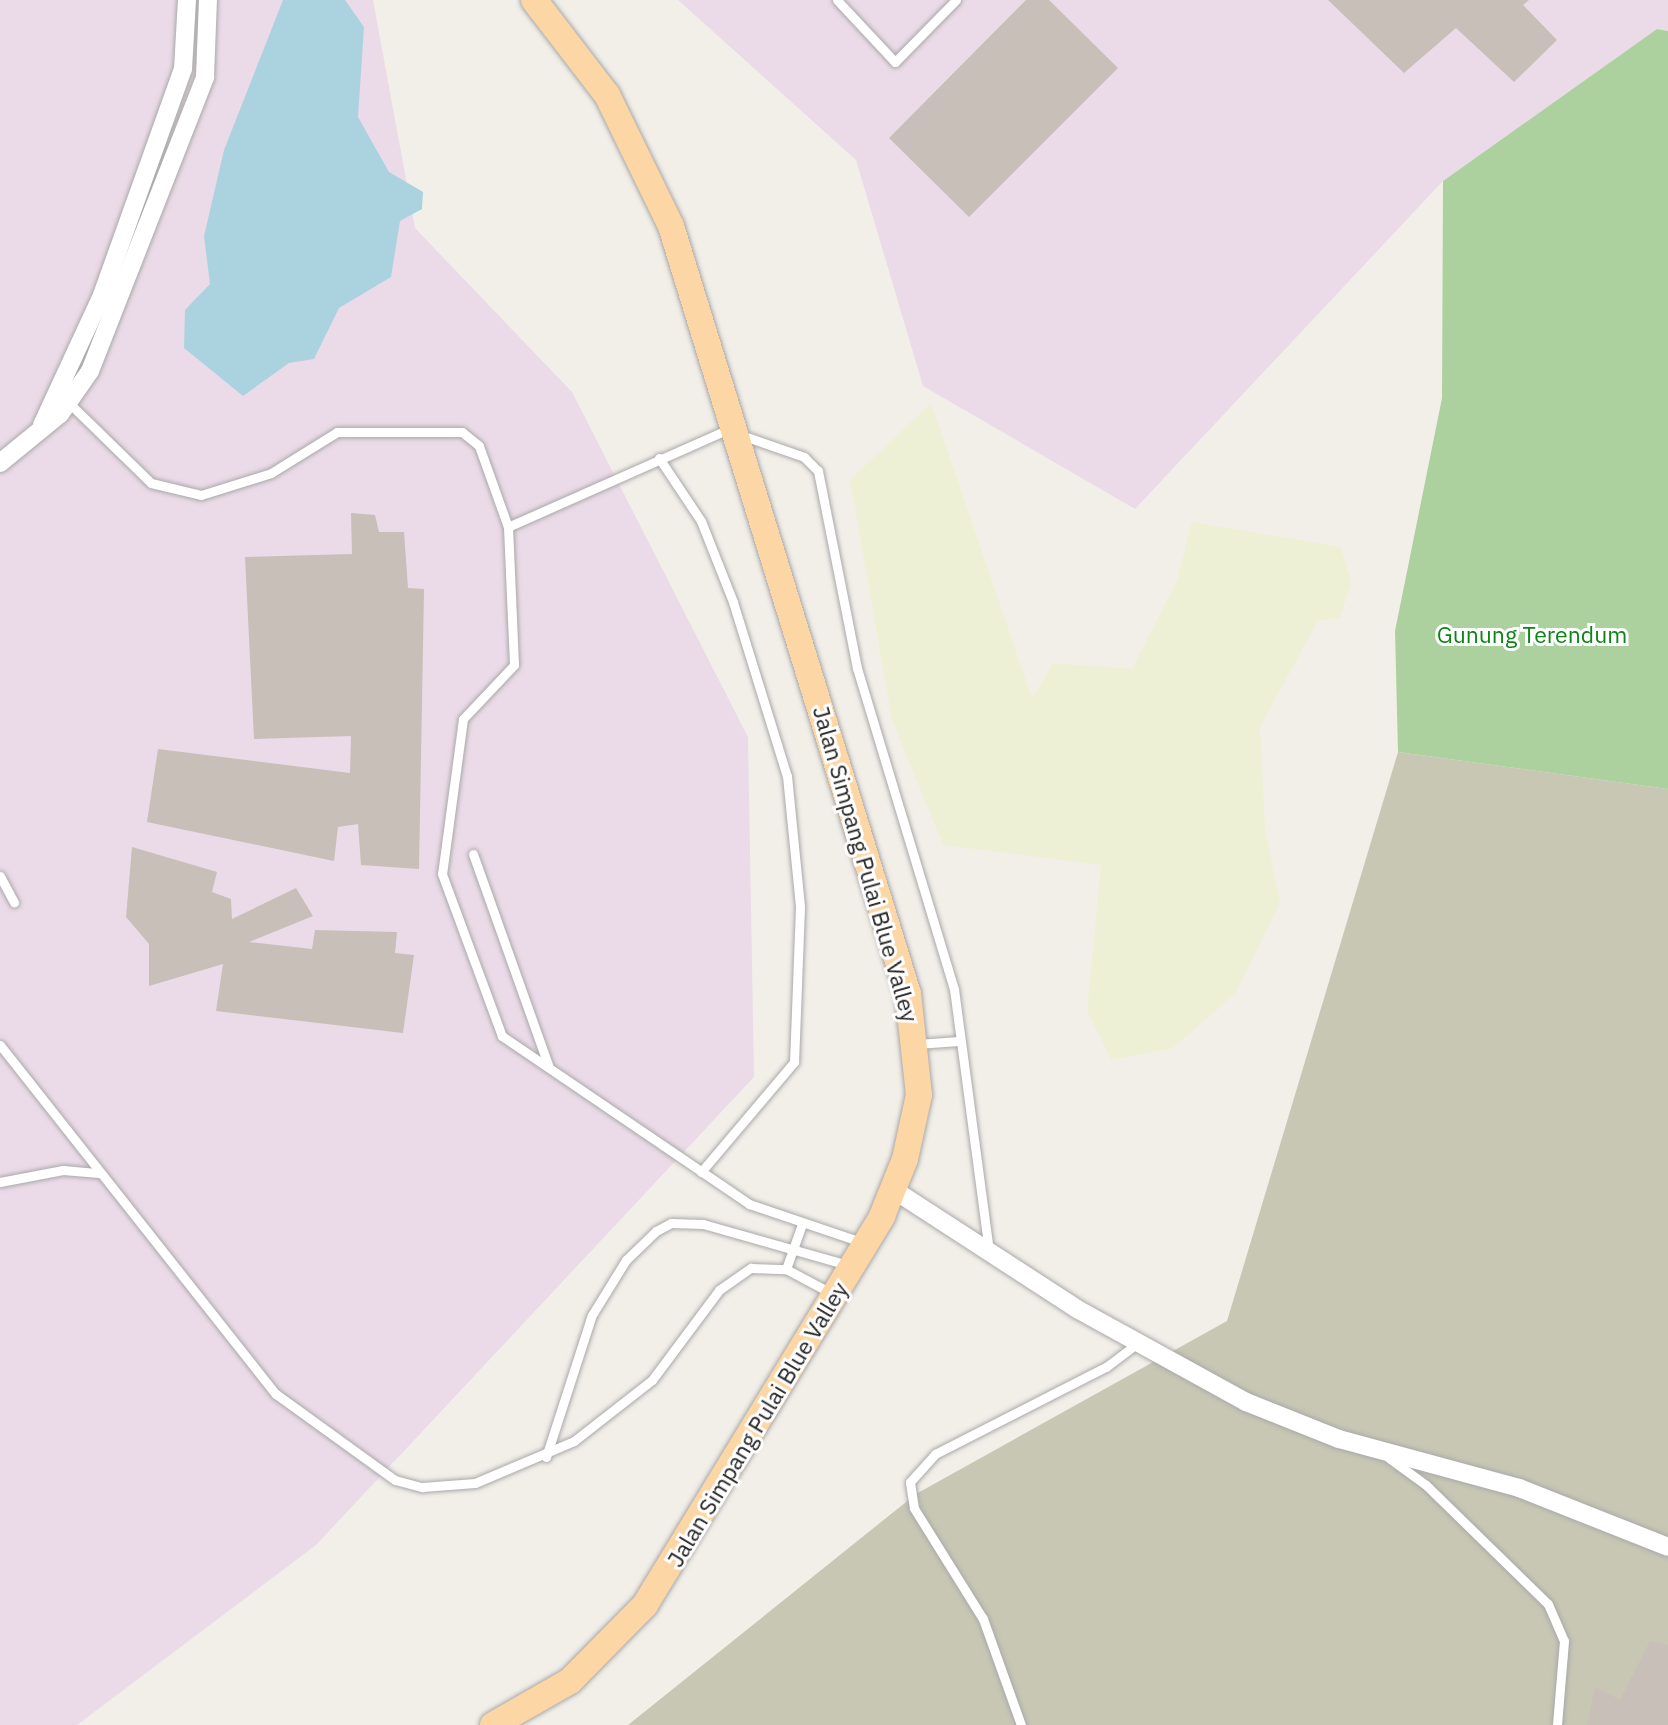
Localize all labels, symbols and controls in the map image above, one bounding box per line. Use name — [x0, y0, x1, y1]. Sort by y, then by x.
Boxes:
park label: Gunung Terendum — [1437, 620, 1627, 648]
street label: Jalan Simpang Pulai Blue Valley — [808, 703, 924, 1025]
street label: Jalan Simpang Pulai Blue Valley — [661, 1276, 853, 1572]

